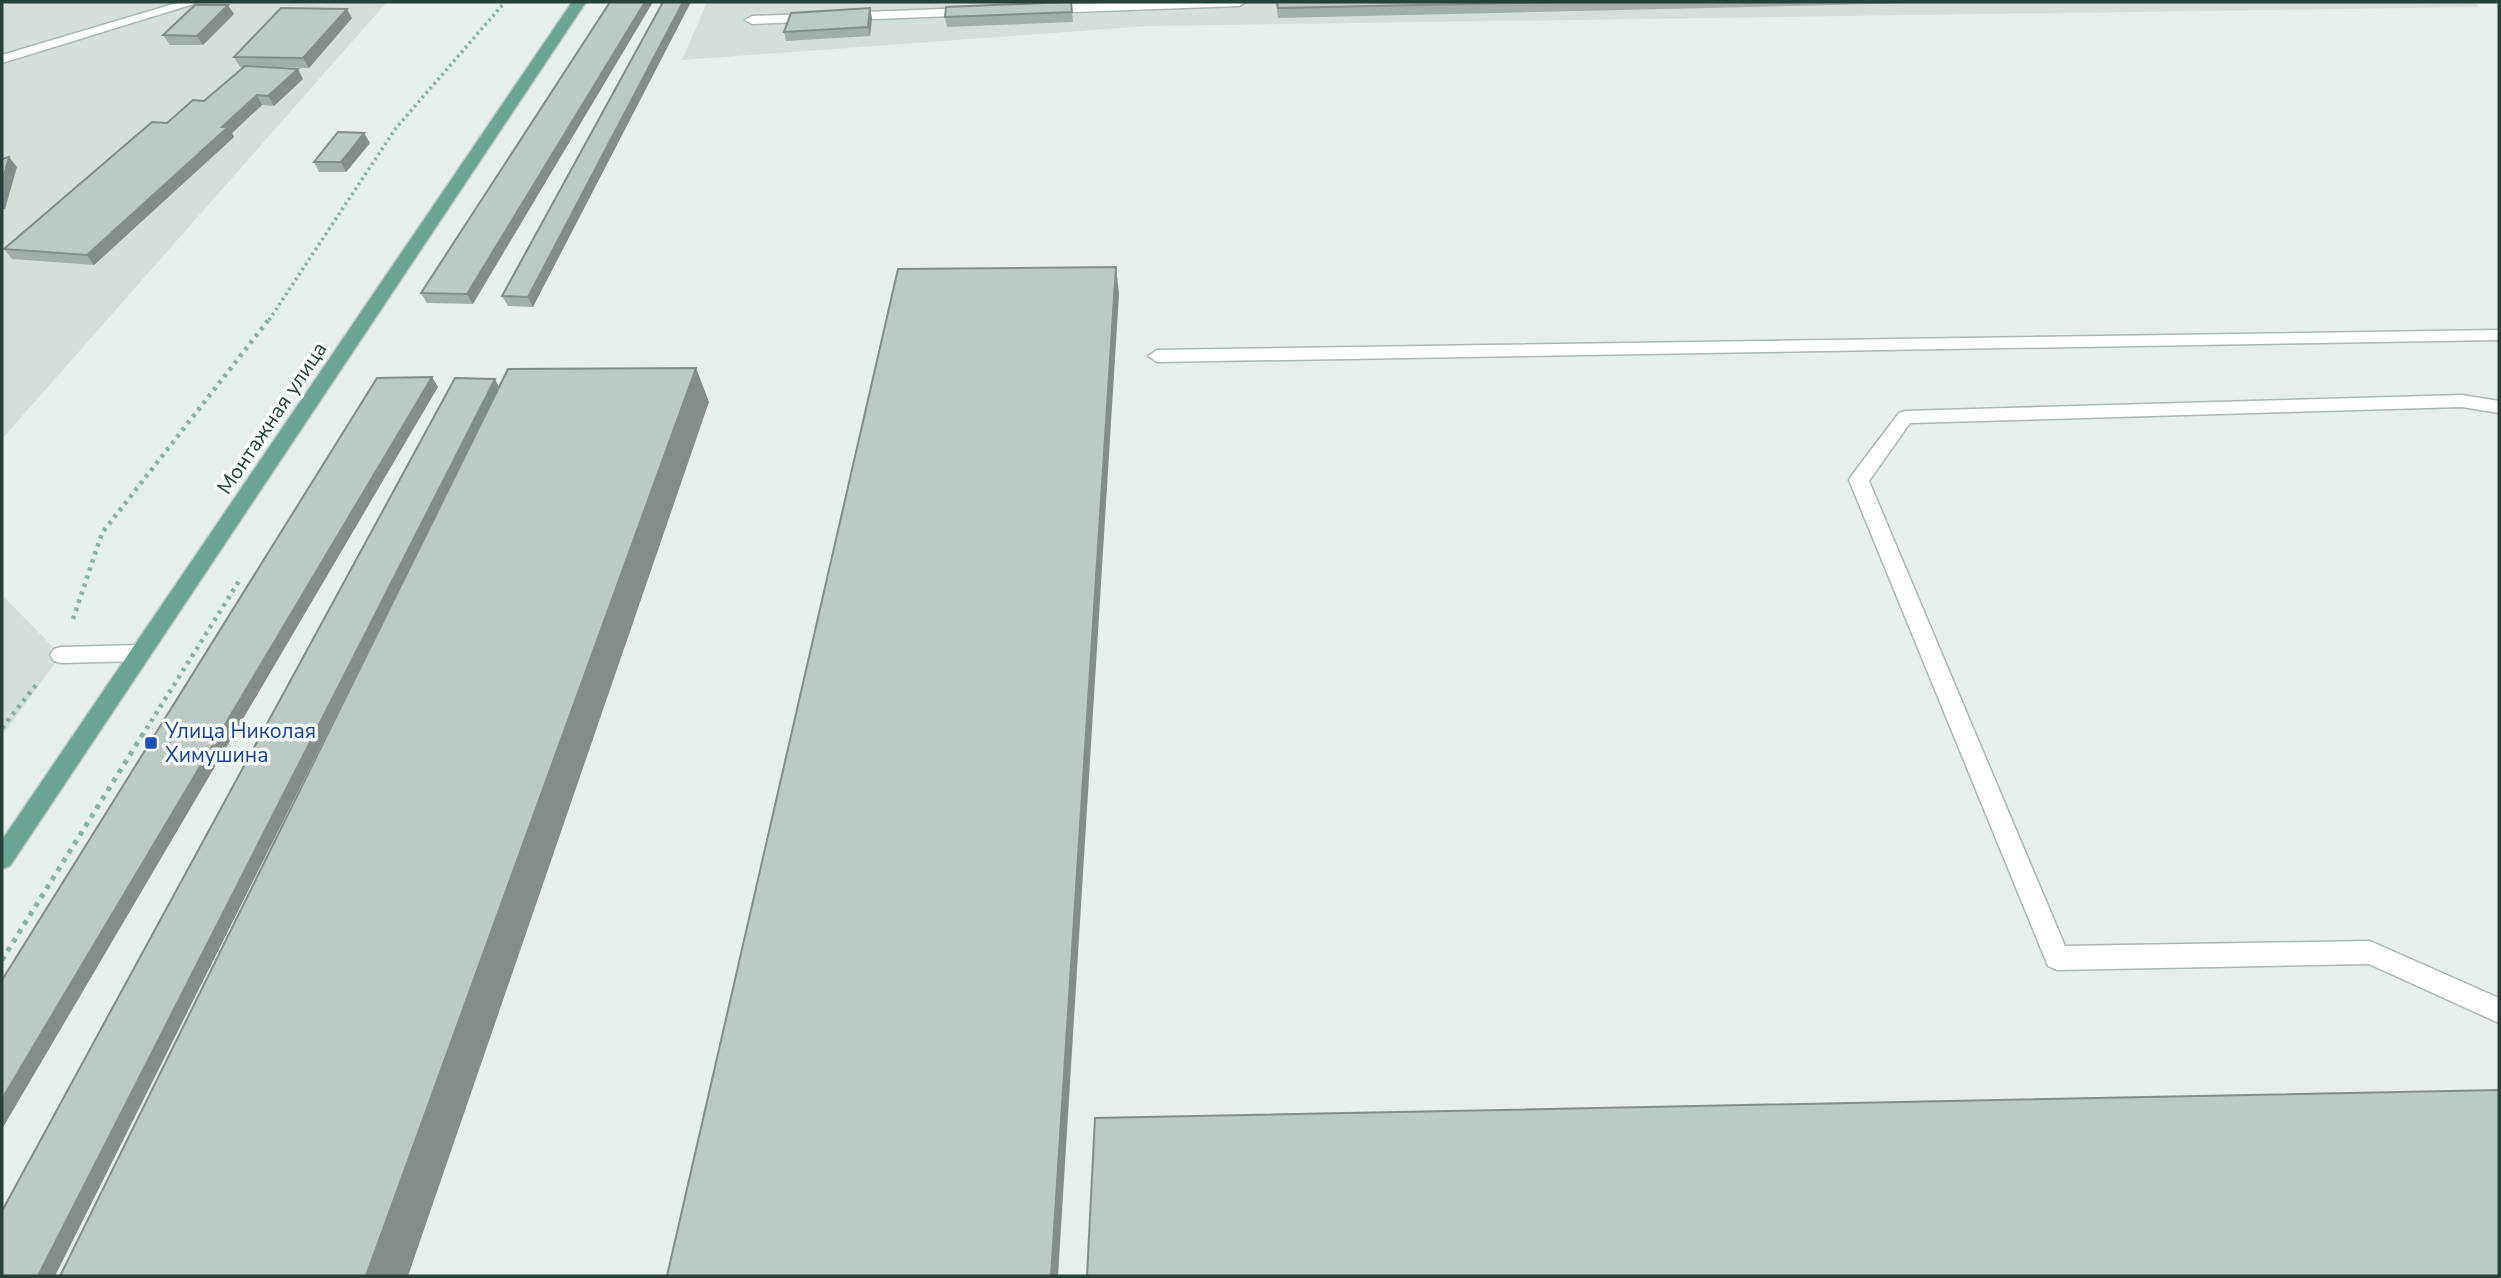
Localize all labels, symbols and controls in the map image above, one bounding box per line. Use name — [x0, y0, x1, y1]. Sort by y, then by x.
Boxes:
street label: Монтажная улица — [211, 336, 333, 500]
place label: Улица Николая Химушина — [164, 717, 316, 769]
marker: Улица Николая Химушина — [143, 735, 159, 751]

